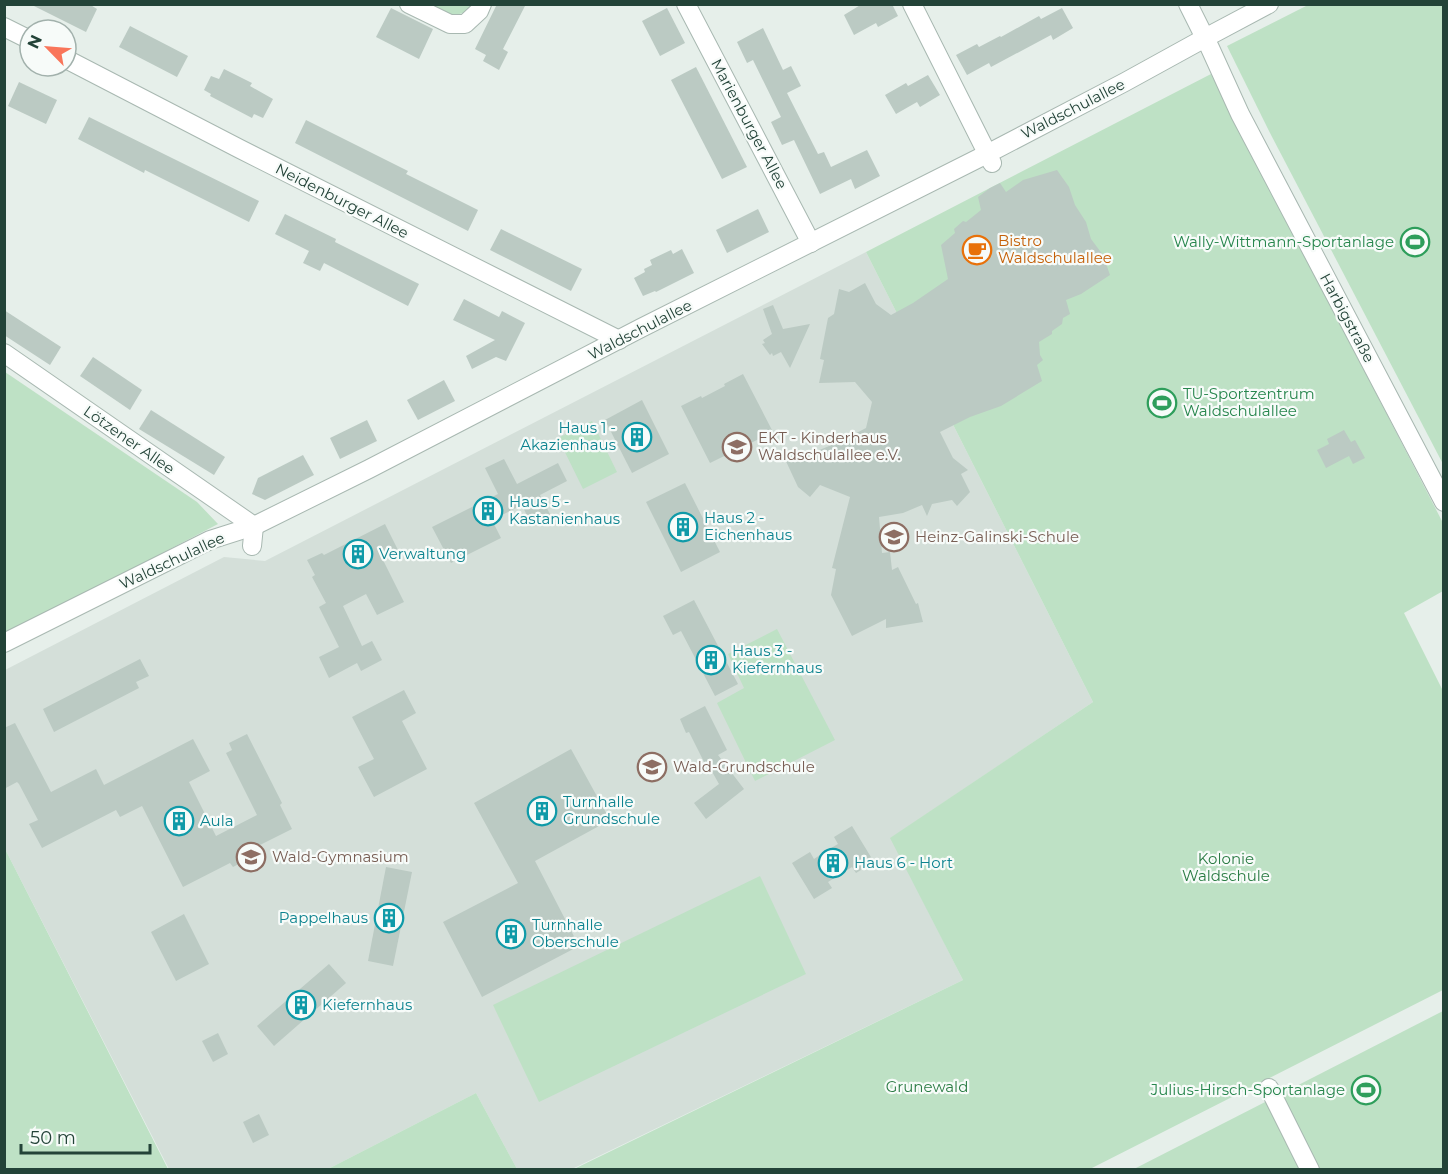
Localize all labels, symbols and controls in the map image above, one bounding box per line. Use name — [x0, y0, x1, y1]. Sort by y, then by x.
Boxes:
north arrow — [18, 18, 78, 78]
text: N — [24, 32, 46, 52]
street label: Marienburger Allee — [707, 55, 792, 192]
street label: Waldschulallee — [1018, 74, 1128, 143]
street label: Neidenburger Allee — [272, 159, 412, 242]
sports icon: Wally-Wittmann-Sportanlage — [1399, 226, 1431, 258]
place label: Bistro Waldschulallee — [998, 231, 1112, 267]
place label: Wally-Wittmann-Sportanlage — [1173, 232, 1394, 251]
cafe icon: Bistro Waldschulallee — [961, 234, 993, 266]
street label: Harbigstraße — [1316, 270, 1379, 366]
street label: Waldschulallee — [585, 295, 695, 364]
place label: TU-Sportzentrum Waldschulallee — [1183, 384, 1315, 420]
sports icon: TU-Sportzentrum Waldschulallee — [1146, 387, 1178, 419]
street label: Lötzener Allee — [80, 401, 179, 478]
place label: Haus 1 - Akazienhaus — [520, 418, 616, 454]
building icon: Haus 1 - Akazienhaus — [621, 421, 653, 453]
place label: EKT - Kinderhaus Waldschulallee e.V. — [758, 428, 901, 464]
school or university icon: EKT - Kinderhaus Waldschulallee e.V. — [721, 431, 753, 463]
place label: Haus 5 - Kastanienhaus — [509, 492, 620, 528]
building icon: Haus 5 - Kastanienhaus — [472, 495, 504, 527]
place label: Haus 2 - Eichenhaus — [704, 508, 792, 544]
building icon: Haus 2 - Eichenhaus — [667, 511, 699, 543]
school or university icon: Heinz-Galinski-Schule — [878, 521, 910, 553]
place label: Heinz-Galinski-Schule — [915, 527, 1079, 546]
street label: Waldschulallee — [116, 528, 227, 593]
building icon: Verwaltung — [342, 538, 374, 570]
place label: Verwaltung — [379, 544, 466, 563]
place label: Haus 3 - Kiefernhaus — [732, 641, 822, 677]
building icon: Haus 3 - Kiefernhaus — [695, 644, 727, 676]
school or university icon: Wald-Grundschule — [636, 751, 668, 783]
place label: Wald-Grundschule — [673, 757, 815, 776]
place label: Turnhalle Grundschule — [563, 792, 660, 828]
building icon: Turnhalle Grundschule — [526, 795, 558, 827]
building icon: Aula — [163, 805, 195, 837]
place label: Aula — [200, 811, 234, 830]
school or university icon: Wald-Gymnasium — [235, 841, 267, 873]
place label: Wald-Gymnasium — [272, 847, 409, 866]
building icon: Haus 6 - Hort — [817, 847, 849, 879]
park label: Kolonie Waldschule — [1182, 849, 1270, 885]
place label: Haus 6 - Hort — [854, 853, 953, 872]
building icon: Pappelhaus — [373, 902, 405, 934]
place label: Pappelhaus — [279, 908, 368, 927]
place label: Turnhalle Oberschule — [532, 915, 619, 951]
building icon: Turnhalle Oberschule — [495, 918, 527, 950]
building icon: Kiefernhaus — [285, 989, 317, 1021]
place label: Kiefernhaus — [322, 995, 412, 1014]
sports icon: Julius-Hirsch-Sportanlage — [1350, 1074, 1382, 1106]
park label: Grunewald — [886, 1077, 968, 1096]
place label: Julius-Hirsch-Sportanlage — [1150, 1080, 1345, 1099]
scale bar — [21, 1117, 150, 1155]
text: 50 m — [30, 1127, 76, 1149]

